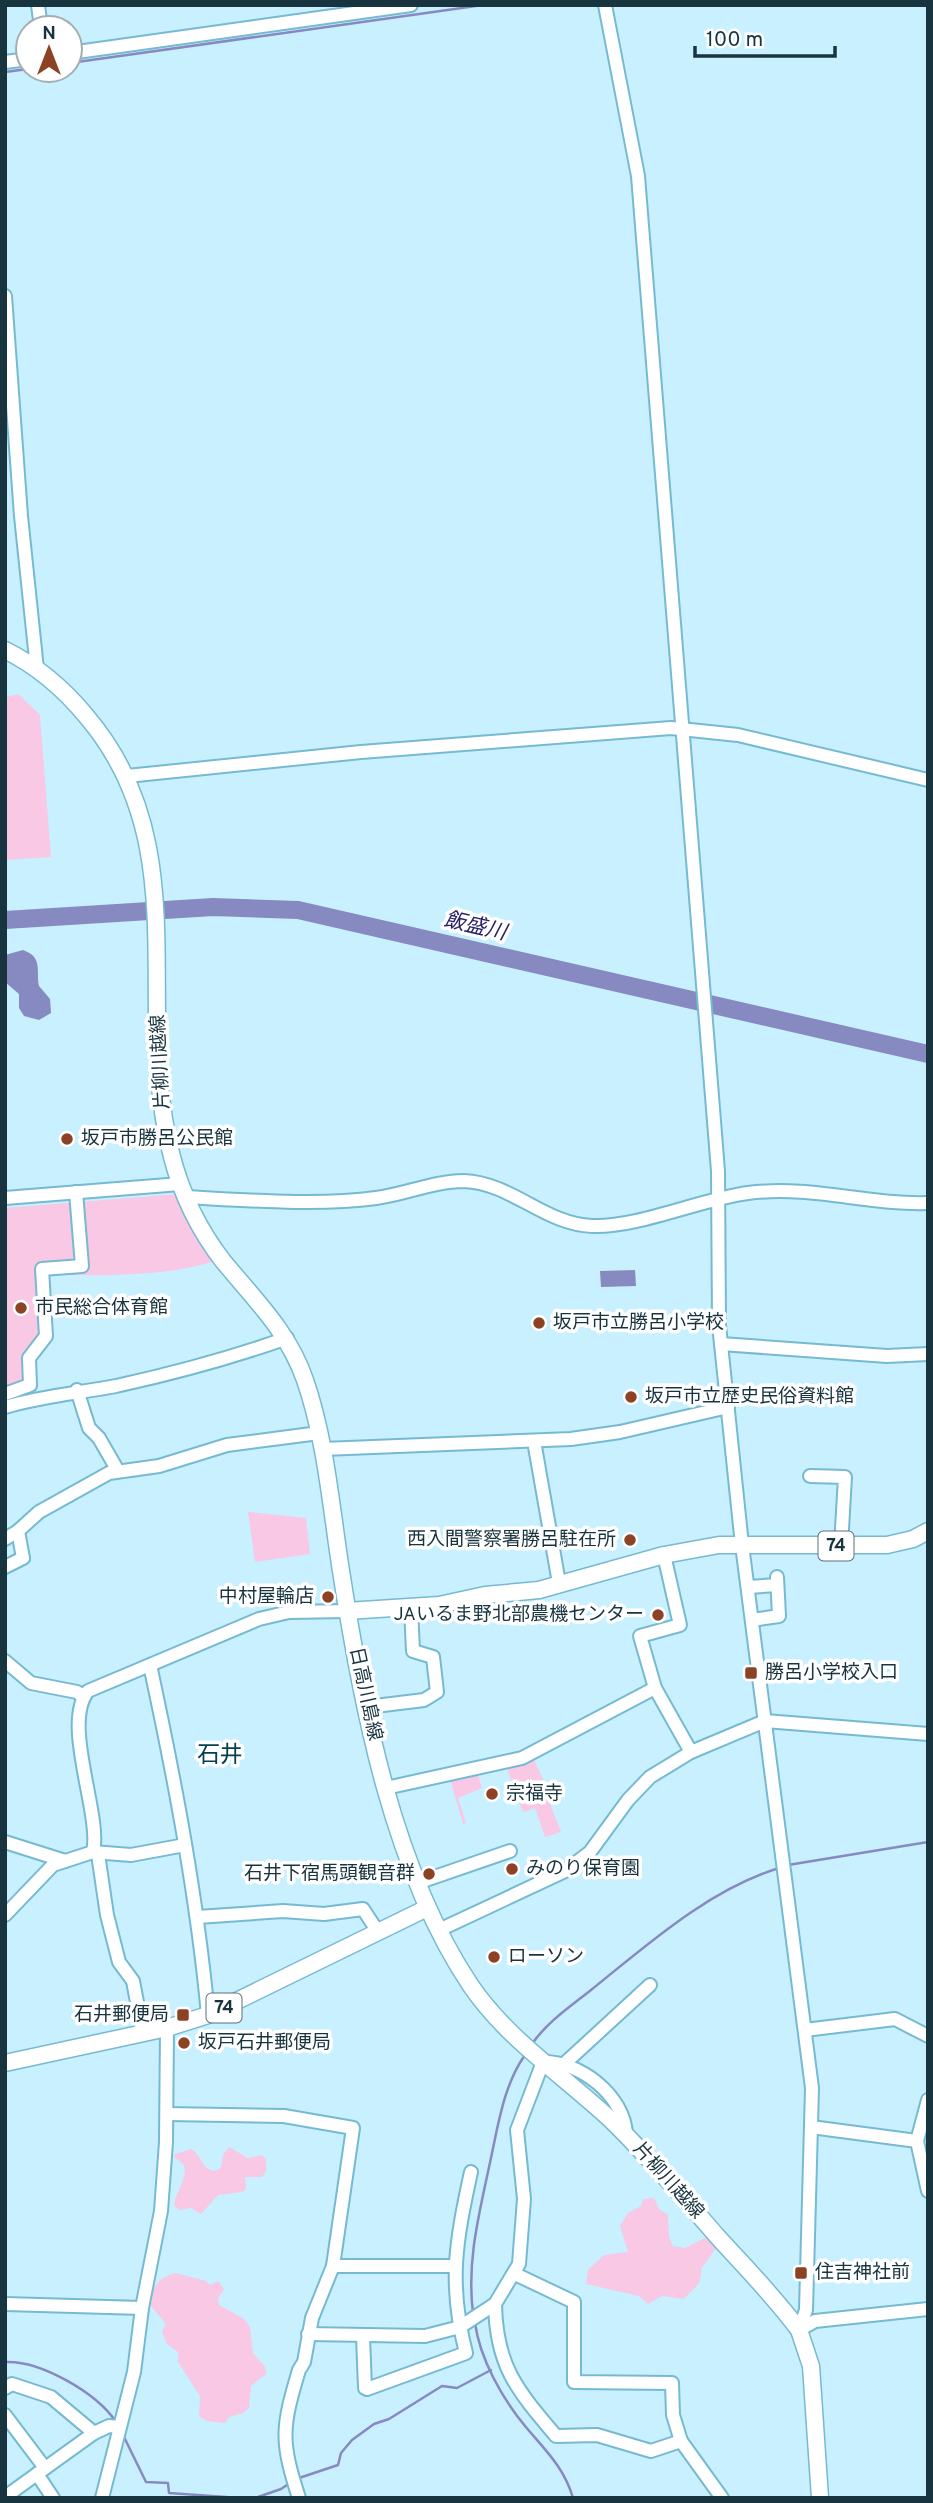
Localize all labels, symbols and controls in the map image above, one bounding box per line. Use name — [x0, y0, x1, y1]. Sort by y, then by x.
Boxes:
north arrow — [14, 14, 84, 84]
scale bar — [695, 14, 835, 58]
text: N — [42, 22, 56, 46]
text: 100 m — [706, 27, 763, 54]
water label: 飯盛川 — [441, 907, 511, 948]
street label: 片柳川越線 — [147, 1014, 175, 1110]
place label: 坂戸市勝呂公民館 — [81, 1127, 233, 1151]
marker: 坂戸市勝呂公民館 — [59, 1131, 75, 1147]
place label: 市民総合体育館 — [35, 1296, 168, 1320]
marker: 市民総合体育館 — [13, 1300, 29, 1316]
place label: 坂戸市立勝呂小学校 — [553, 1311, 724, 1335]
marker: 坂戸市立勝呂小学校 — [531, 1315, 547, 1331]
place label: 坂戸市立歴史民俗資料館 — [645, 1385, 854, 1409]
marker: 坂戸市立歴史民俗資料館 — [623, 1389, 639, 1405]
place label: 西入間警察署勝呂駐在所 — [407, 1528, 616, 1552]
marker: 西入間警察署勝呂駐在所 — [622, 1532, 638, 1548]
road number: 74 — [818, 1532, 854, 1560]
place label: 中村屋輪店 — [219, 1585, 314, 1609]
marker: 中村屋輪店 — [320, 1589, 336, 1605]
place label: JAいるま野北部農機センター — [393, 1603, 644, 1627]
marker: JAいるま野北部農機センター — [650, 1607, 666, 1623]
street label: 日高川島線 — [343, 1645, 387, 1743]
place label: 勝呂小学校入口 — [765, 1661, 898, 1685]
marker: 勝呂小学校入口 — [743, 1665, 759, 1681]
district label: 石井 — [197, 1742, 243, 1771]
place label: 宗福寺 — [506, 1782, 563, 1806]
marker: 宗福寺 — [484, 1786, 500, 1802]
place label: みのり保育園 — [526, 1857, 640, 1881]
marker: みのり保育園 — [504, 1861, 520, 1877]
place label: 石井下宿馬頭観音群 — [244, 1862, 415, 1886]
marker: 石井下宿馬頭観音群 — [421, 1866, 437, 1882]
place label: ローソン — [508, 1945, 584, 1969]
marker: ローソン — [486, 1949, 502, 1965]
road number: 74 — [206, 1994, 242, 2022]
place label: 石井郵便局 — [74, 2003, 169, 2027]
marker: 石井郵便局 — [175, 2007, 191, 2023]
place label: 坂戸石井郵便局 — [198, 2031, 331, 2055]
marker: 坂戸石井郵便局 — [176, 2035, 192, 2051]
street label: 片柳川越線 — [627, 2138, 709, 2224]
place label: 住吉神社前 — [815, 2261, 910, 2285]
marker: 住吉神社前 — [793, 2265, 809, 2281]

